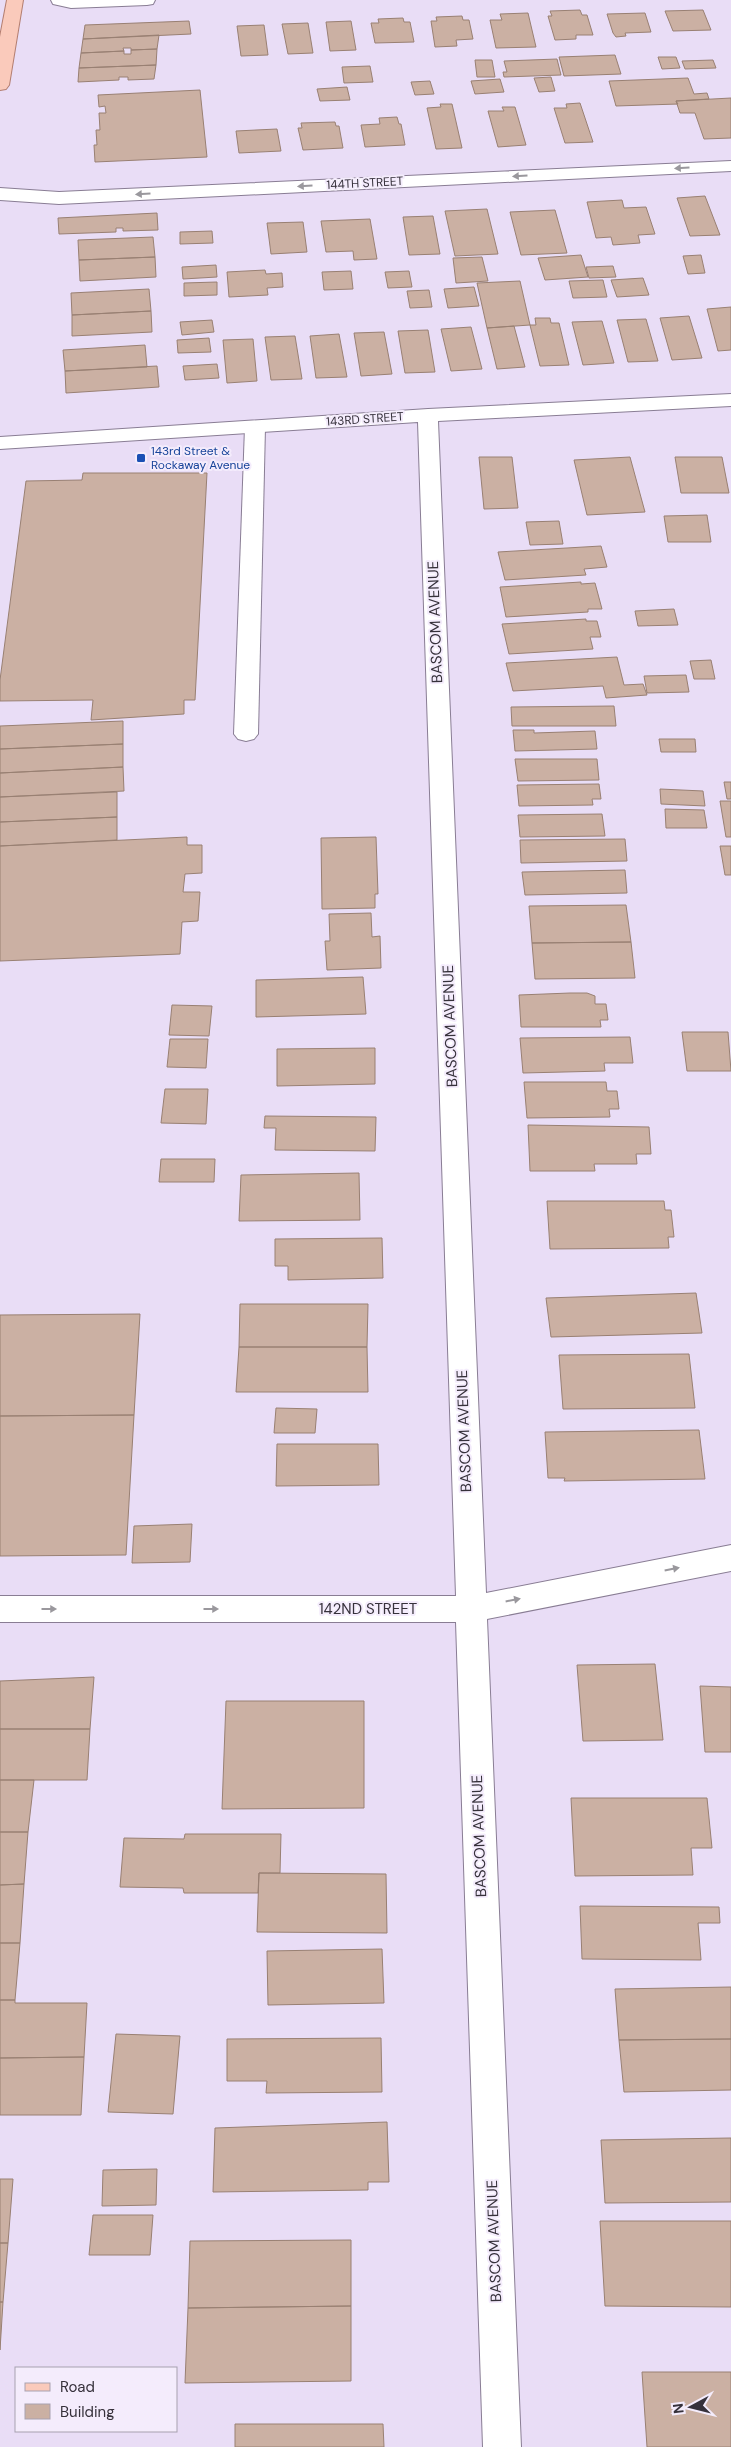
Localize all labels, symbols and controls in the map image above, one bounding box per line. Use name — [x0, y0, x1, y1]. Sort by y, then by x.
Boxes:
one-way arrow — [674, 164, 690, 172]
one-way arrow — [512, 172, 528, 180]
street label: 144TH STREET — [326, 173, 404, 193]
one-way arrow — [297, 182, 313, 190]
one-way arrow — [135, 190, 151, 198]
street label: 143RD STREET — [326, 408, 405, 430]
place label: 143rd Street & Rockaway Avenue — [151, 443, 250, 473]
marker: 143rd Street & Rockaway Avenue — [135, 452, 147, 464]
street label: BASCOM AVENUE — [423, 561, 447, 683]
street label: BASCOM AVENUE — [438, 965, 462, 1087]
street label: BASCOM AVENUE — [452, 1370, 476, 1492]
one-way arrow — [665, 1565, 680, 1573]
one-way arrow — [505, 1596, 520, 1604]
street label: 142ND STREET — [319, 1599, 417, 1619]
one-way arrow — [41, 1605, 57, 1613]
one-way arrow — [203, 1605, 219, 1613]
street label: BASCOM AVENUE — [467, 1775, 491, 1897]
street label: BASCOM AVENUE — [482, 2180, 506, 2302]
legend — [15, 2367, 178, 2432]
text: Road — [60, 2377, 95, 2397]
north arrow — [666, 2382, 716, 2432]
text: Building — [60, 2402, 115, 2422]
text: N — [669, 2402, 688, 2415]

